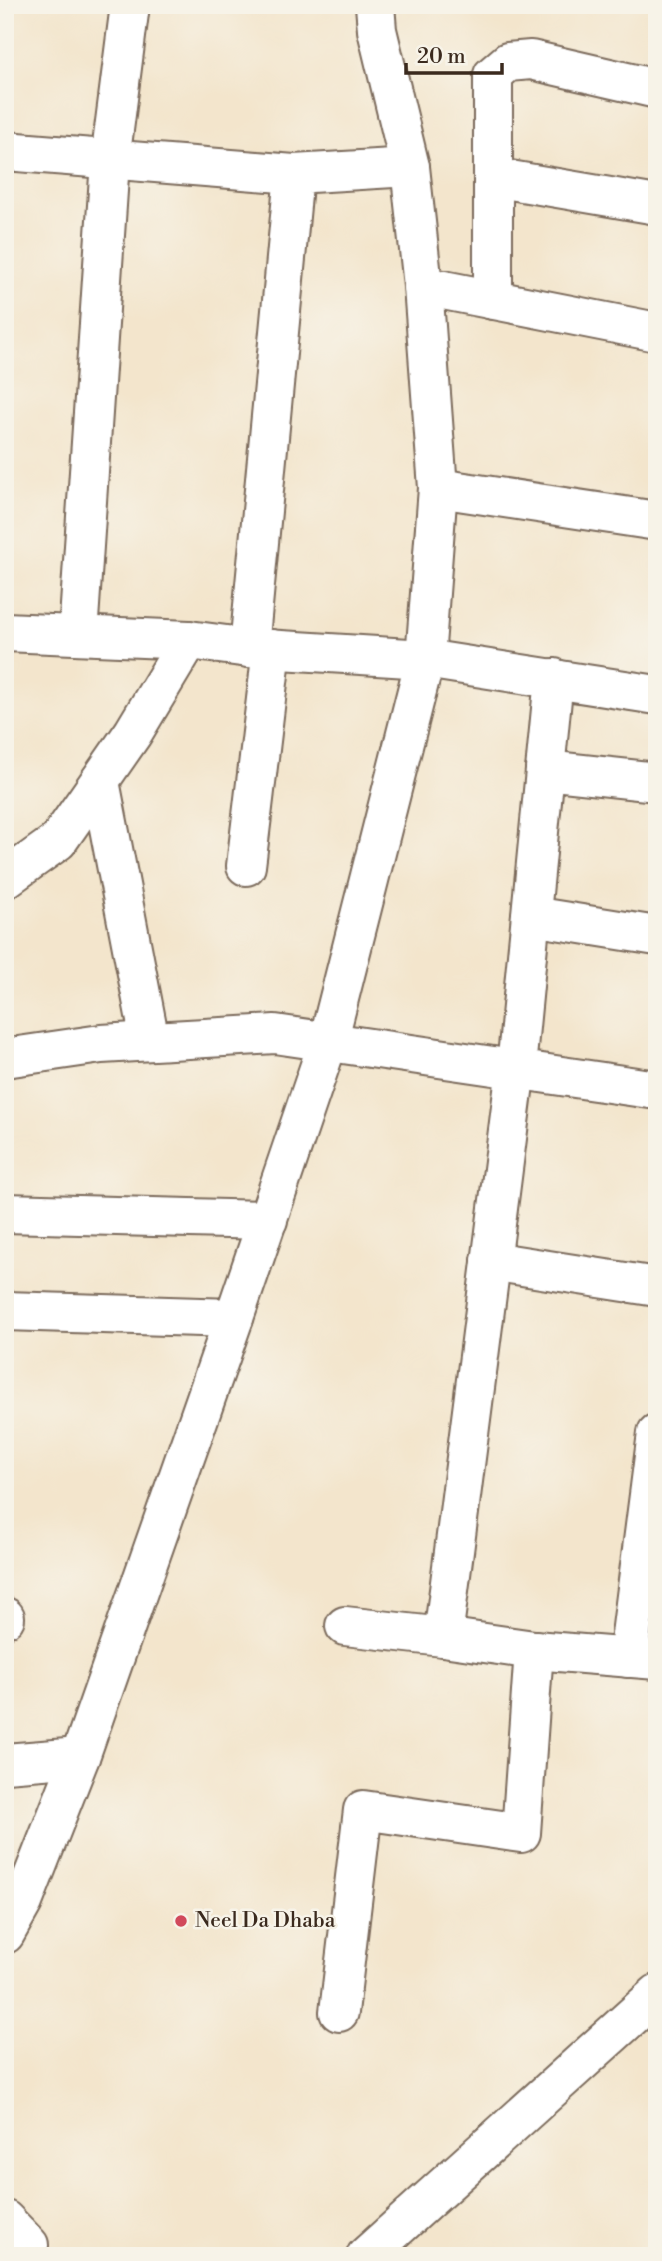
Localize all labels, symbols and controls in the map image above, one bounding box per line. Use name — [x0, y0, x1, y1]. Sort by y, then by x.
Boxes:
scale bar — [406, 32, 503, 76]
text: 20 m — [417, 44, 466, 70]
place label: Neel Da Dhaba — [195, 1908, 336, 1934]
marker: Neel Da Dhaba — [173, 1913, 189, 1929]

